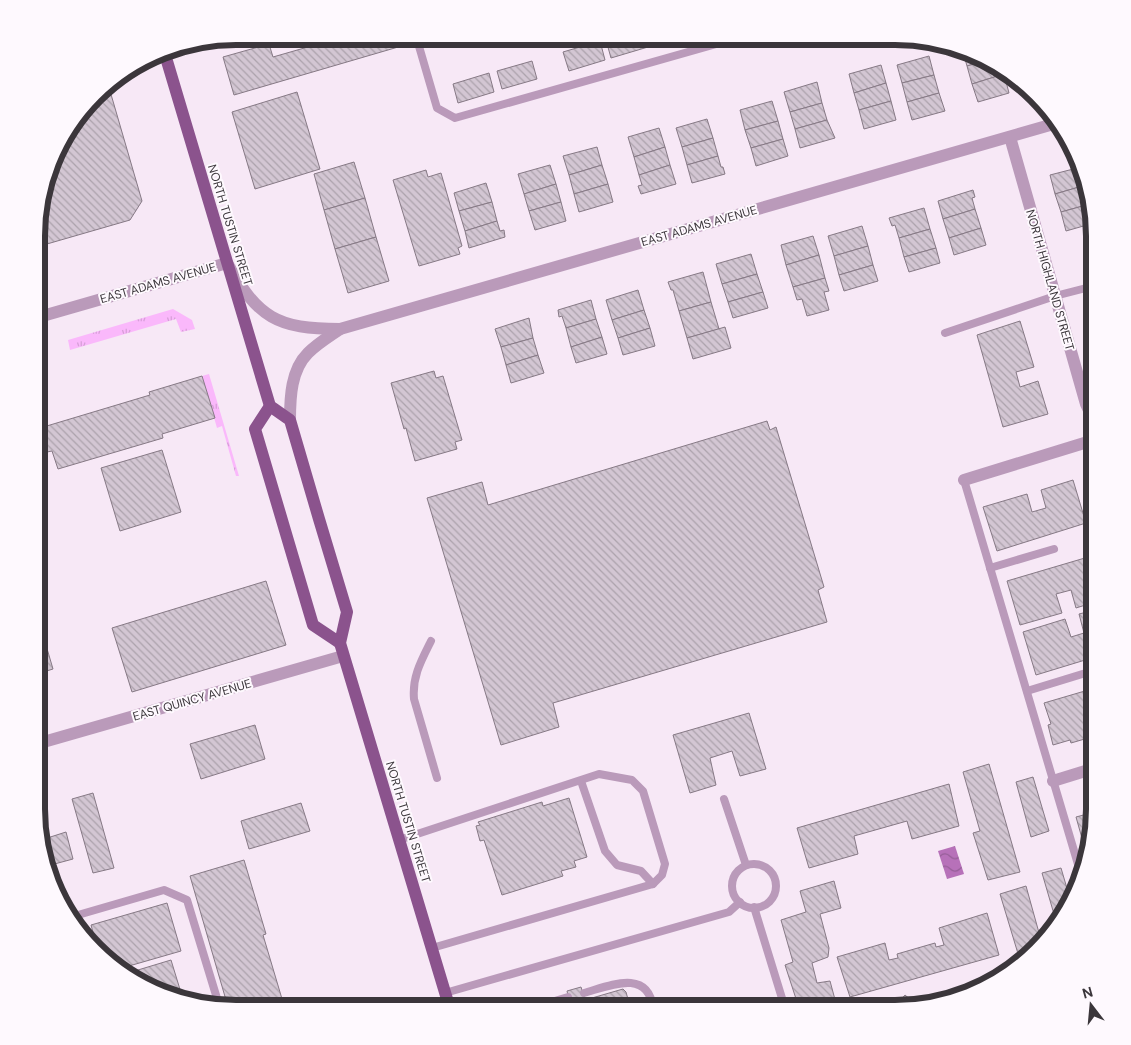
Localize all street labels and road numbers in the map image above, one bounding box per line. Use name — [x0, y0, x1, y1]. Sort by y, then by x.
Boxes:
street label: NORTH TUSTIN STREET — [204, 162, 256, 288]
street label: EAST ADAMS AVENUE — [639, 202, 759, 250]
street label: NORTH HIGHLAND STREET — [1022, 208, 1078, 353]
street label: EAST ADAMS AVENUE — [98, 259, 218, 307]
street label: EAST QUINCY AVENUE — [131, 675, 253, 725]
street label: NORTH TUSTIN STREET — [382, 759, 434, 885]

